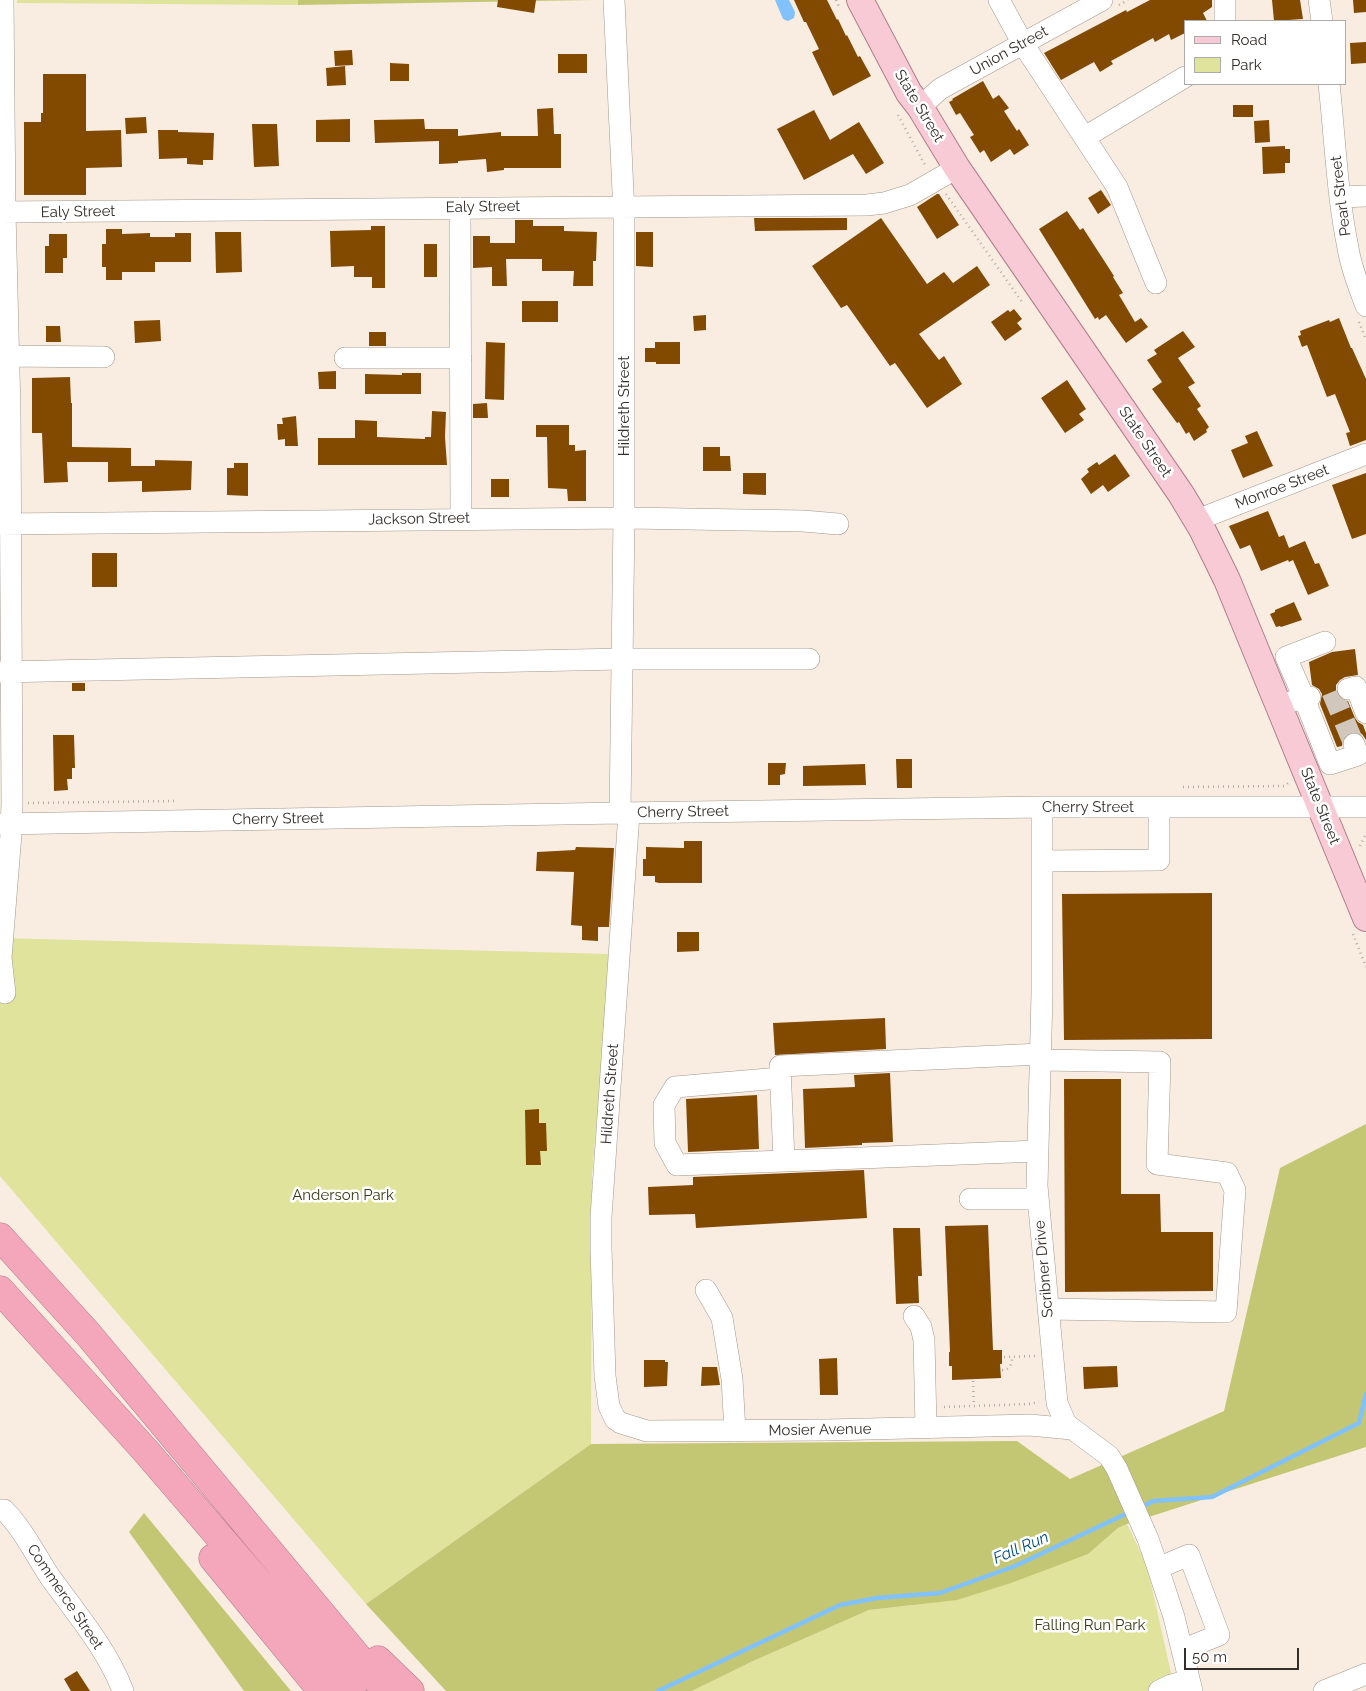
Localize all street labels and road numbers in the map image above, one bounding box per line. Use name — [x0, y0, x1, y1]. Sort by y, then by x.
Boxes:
street label: Union Street — [967, 22, 1051, 80]
street label: State Street — [890, 67, 948, 145]
street label: Pearl Street — [1327, 155, 1355, 237]
street label: Ealy Street — [446, 197, 520, 217]
street label: Ealy Street — [41, 202, 115, 222]
street label: Hildreth Street — [615, 356, 633, 456]
street label: State Street — [1115, 403, 1175, 481]
street label: Monroe Street — [1233, 461, 1331, 513]
street label: Jackson Street — [368, 509, 470, 529]
street label: State Street — [1296, 765, 1344, 847]
street label: Cherry Street — [1042, 798, 1134, 816]
street label: Cherry Street — [637, 802, 729, 822]
street label: Cherry Street — [232, 809, 324, 829]
street label: Hildreth Street — [598, 1043, 622, 1145]
street label: Scribner Drive — [1031, 1220, 1057, 1318]
street label: Mosier Avenue — [768, 1420, 872, 1440]
street label: Commerce Street — [23, 1541, 107, 1653]

